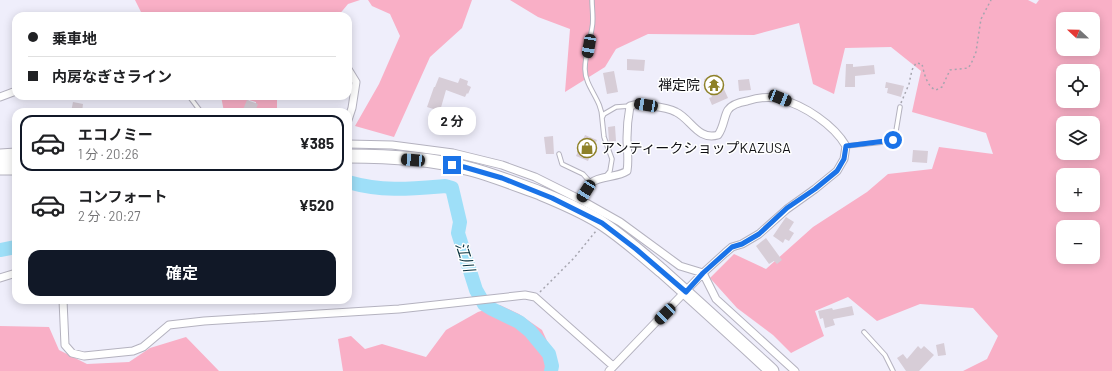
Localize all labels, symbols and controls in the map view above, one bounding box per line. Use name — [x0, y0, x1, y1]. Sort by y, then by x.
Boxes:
north arrow — [1056, 12, 1100, 56]
map controls — [1056, 12, 1100, 264]
text: 乗車地 — [52, 29, 97, 47]
car — [581, 33, 597, 59]
button: locate — [1056, 64, 1100, 108]
text: 内房なぎさライン — [52, 67, 172, 85]
temple icon: 禅定院 — [703, 74, 725, 96]
place label: 禅定院 — [658, 76, 700, 93]
car — [767, 88, 793, 108]
car — [633, 97, 659, 113]
callout: 2 分 — [428, 107, 476, 135]
text: 2 分 — [441, 113, 463, 129]
button: layers — [1056, 116, 1100, 160]
icon: car — [30, 125, 66, 161]
text: エコノミー — [78, 125, 153, 143]
route start — [884, 131, 902, 149]
text: ¥385 — [299, 134, 334, 152]
shop icon: アンティークショップKAZUSA — [576, 137, 598, 159]
place label: アンティークショップKAZUSA — [601, 139, 791, 156]
text: 1 分 · 20:26 — [78, 146, 138, 162]
car — [401, 153, 425, 167]
route end — [443, 156, 461, 174]
button: + — [1056, 168, 1100, 212]
car — [575, 178, 597, 204]
icon: car — [30, 187, 66, 223]
text: コンフォート — [78, 187, 168, 205]
text: ¥520 — [299, 196, 334, 214]
text: 2 分 · 20:27 — [78, 208, 140, 224]
button: − — [1056, 220, 1100, 264]
water label: 江川 — [453, 240, 480, 276]
button: 確定 — [28, 250, 336, 296]
car — [652, 301, 678, 327]

